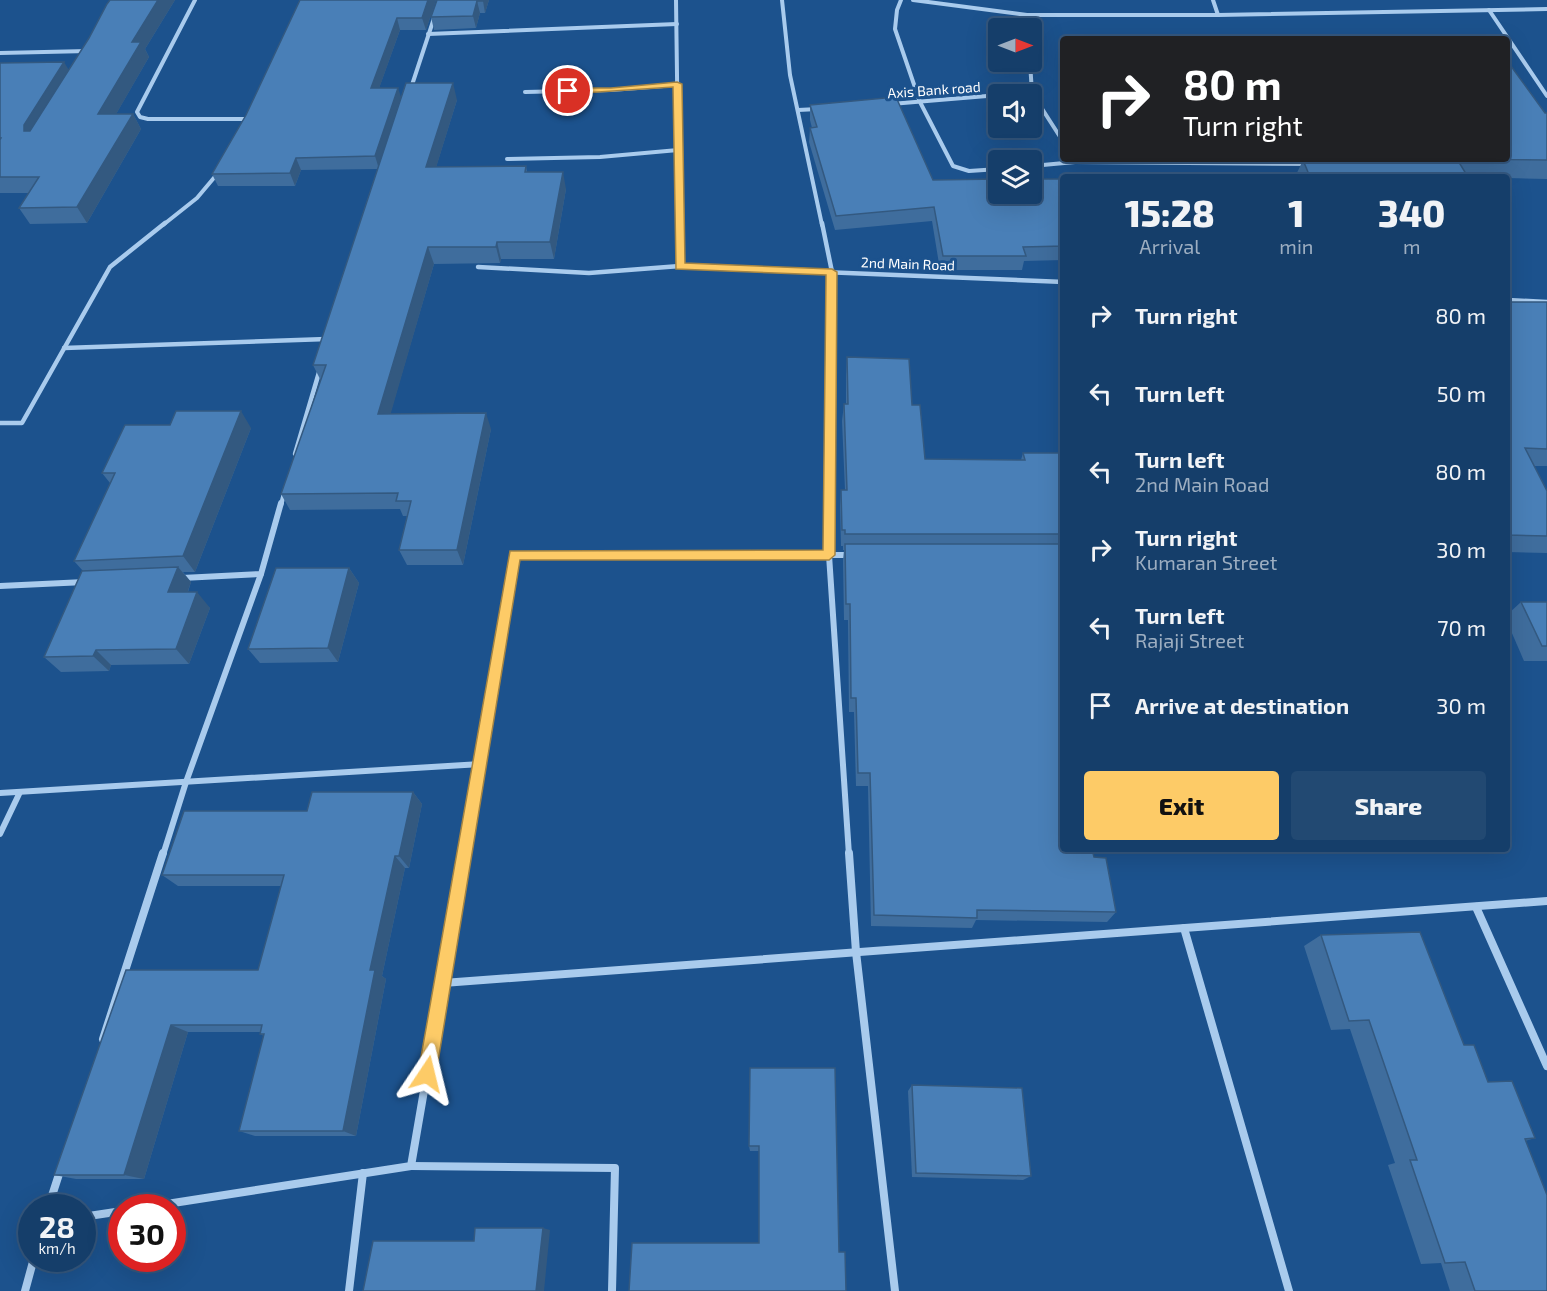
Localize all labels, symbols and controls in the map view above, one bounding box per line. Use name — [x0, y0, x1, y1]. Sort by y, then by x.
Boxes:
north arrow — [988, 18, 1042, 72]
map controls — [988, 18, 1042, 204]
text: 80 m — [1183, 58, 1282, 108]
icon: right — [1084, 60, 1162, 138]
pin — [542, 65, 593, 116]
icon: arrive — [551, 74, 584, 107]
street label: Axis Bank road — [887, 78, 981, 101]
button: sound — [988, 84, 1042, 138]
text: Turn right — [1183, 109, 1303, 141]
button: layers — [988, 150, 1042, 204]
text: 15:28 — [1125, 191, 1215, 234]
text: 1 — [1288, 191, 1305, 234]
text: 340 — [1378, 191, 1445, 234]
text: Arrival — [1139, 234, 1200, 258]
text: min — [1279, 234, 1313, 258]
text: m — [1403, 234, 1420, 258]
street label: 2nd Main Road — [861, 253, 955, 274]
icon: right — [1084, 299, 1117, 332]
text: Turn right — [1135, 302, 1237, 328]
text: 80 m — [1435, 302, 1486, 328]
icon: left — [1084, 377, 1117, 410]
text: Turn left — [1135, 380, 1224, 406]
text: 50 m — [1437, 380, 1486, 406]
text: Turn left — [1135, 446, 1224, 472]
icon: left — [1084, 455, 1117, 488]
text: 80 m — [1435, 458, 1486, 484]
text: 2nd Main Road — [1135, 472, 1269, 496]
text: Turn right — [1135, 524, 1237, 550]
icon: right — [1084, 533, 1117, 566]
text: 30 m — [1436, 536, 1486, 562]
text: Kumaran Street — [1135, 550, 1277, 574]
text: Turn left — [1135, 602, 1224, 628]
icon: left — [1084, 611, 1117, 644]
text: 70 m — [1437, 614, 1486, 640]
text: Rajaji Street — [1135, 628, 1244, 652]
icon: arrive — [1084, 689, 1117, 722]
text: Arrive at destination — [1135, 692, 1349, 718]
text: 30 m — [1436, 692, 1486, 718]
button: Exit — [1084, 771, 1279, 840]
button: Share — [1291, 771, 1486, 840]
position arrow — [395, 1042, 459, 1106]
speed limit sign: 30 — [108, 1194, 186, 1272]
text: 28 — [39, 1208, 75, 1244]
text: km/h — [38, 1239, 76, 1257]

